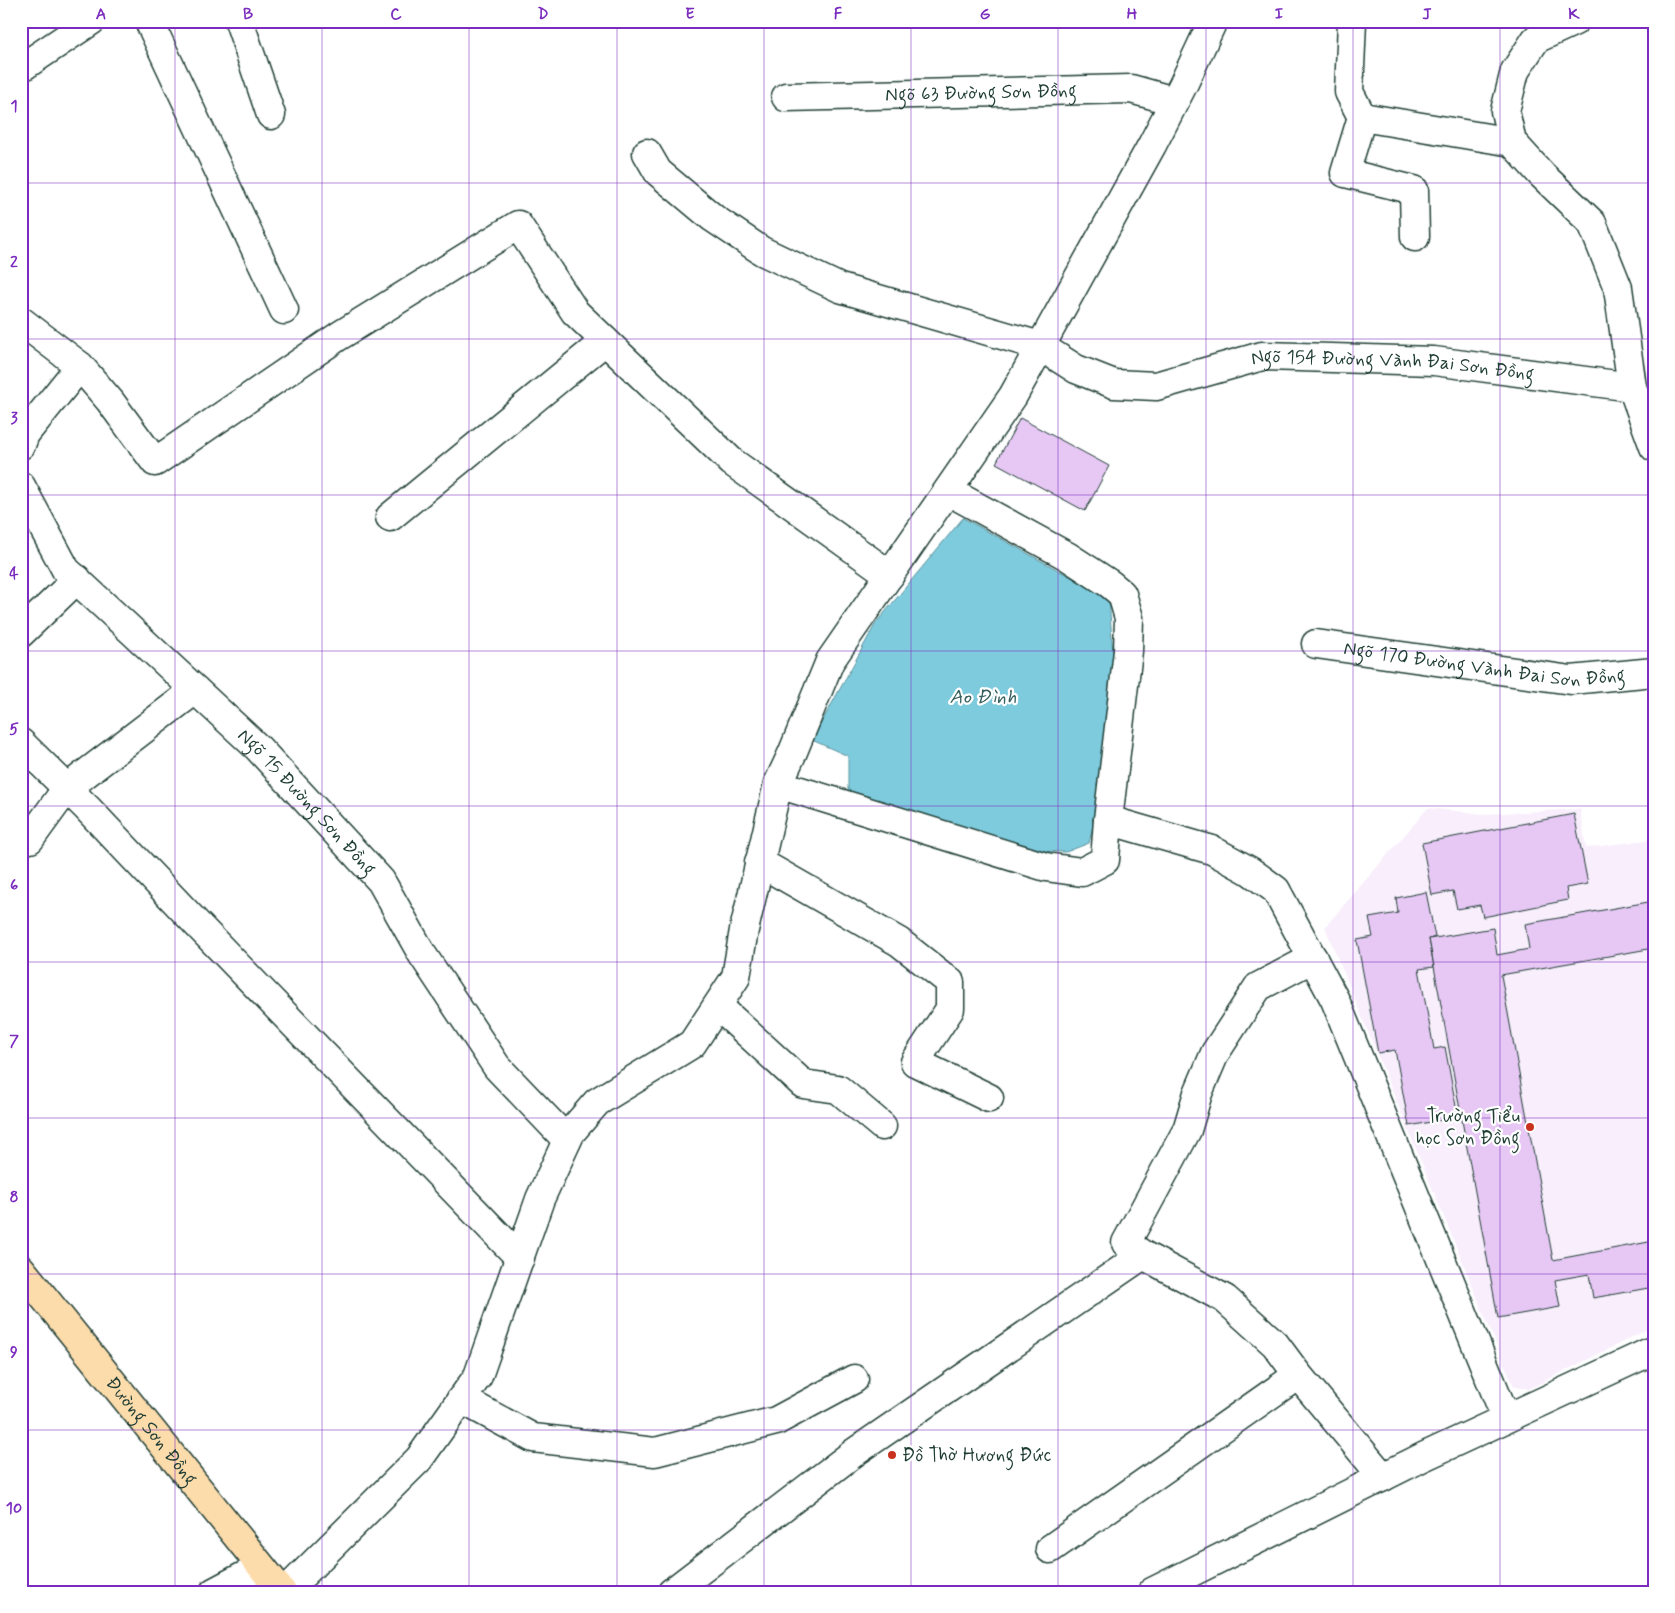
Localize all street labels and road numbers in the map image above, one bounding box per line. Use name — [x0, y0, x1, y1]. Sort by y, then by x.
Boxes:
street label: Ngõ 63 Đường Sơn Đồng — [885, 78, 1077, 110]
street label: Ngõ 154 Đường Vành Đai Sơn Đồng — [1248, 344, 1536, 390]
street label: Ngõ 170 Đường Vành Đai Sơn Đồng — [1342, 636, 1627, 693]
street label: Ngõ 15 Đường Sơn Đồng — [232, 723, 382, 883]
street label: Đường Sơn Đồng — [100, 1371, 203, 1492]

